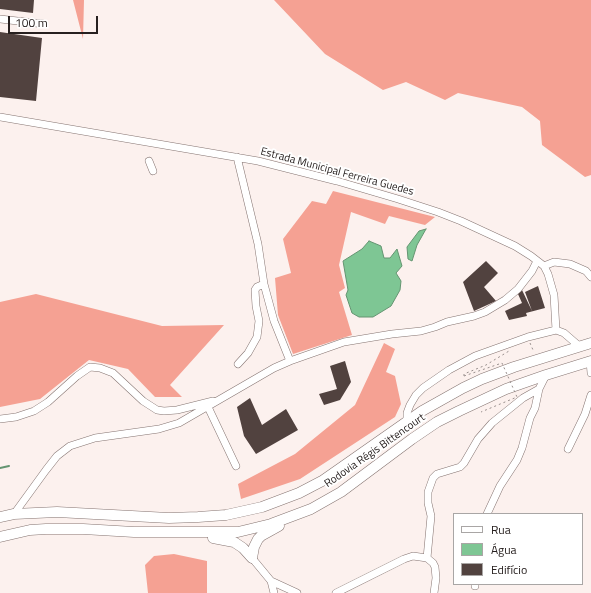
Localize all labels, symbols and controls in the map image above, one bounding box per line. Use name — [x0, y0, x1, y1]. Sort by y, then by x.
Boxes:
scale bar — [10, 8, 100, 34]
text: 100 m — [15, 13, 48, 32]
street label: Estrada Municipal Ferreira Guedes — [259, 145, 415, 199]
street label: Rodovia Régis Bittencourt — [322, 411, 428, 491]
legend — [453, 513, 583, 585]
text: Rua — [491, 520, 511, 539]
text: Água — [491, 540, 517, 559]
text: Edifício — [491, 560, 527, 579]

